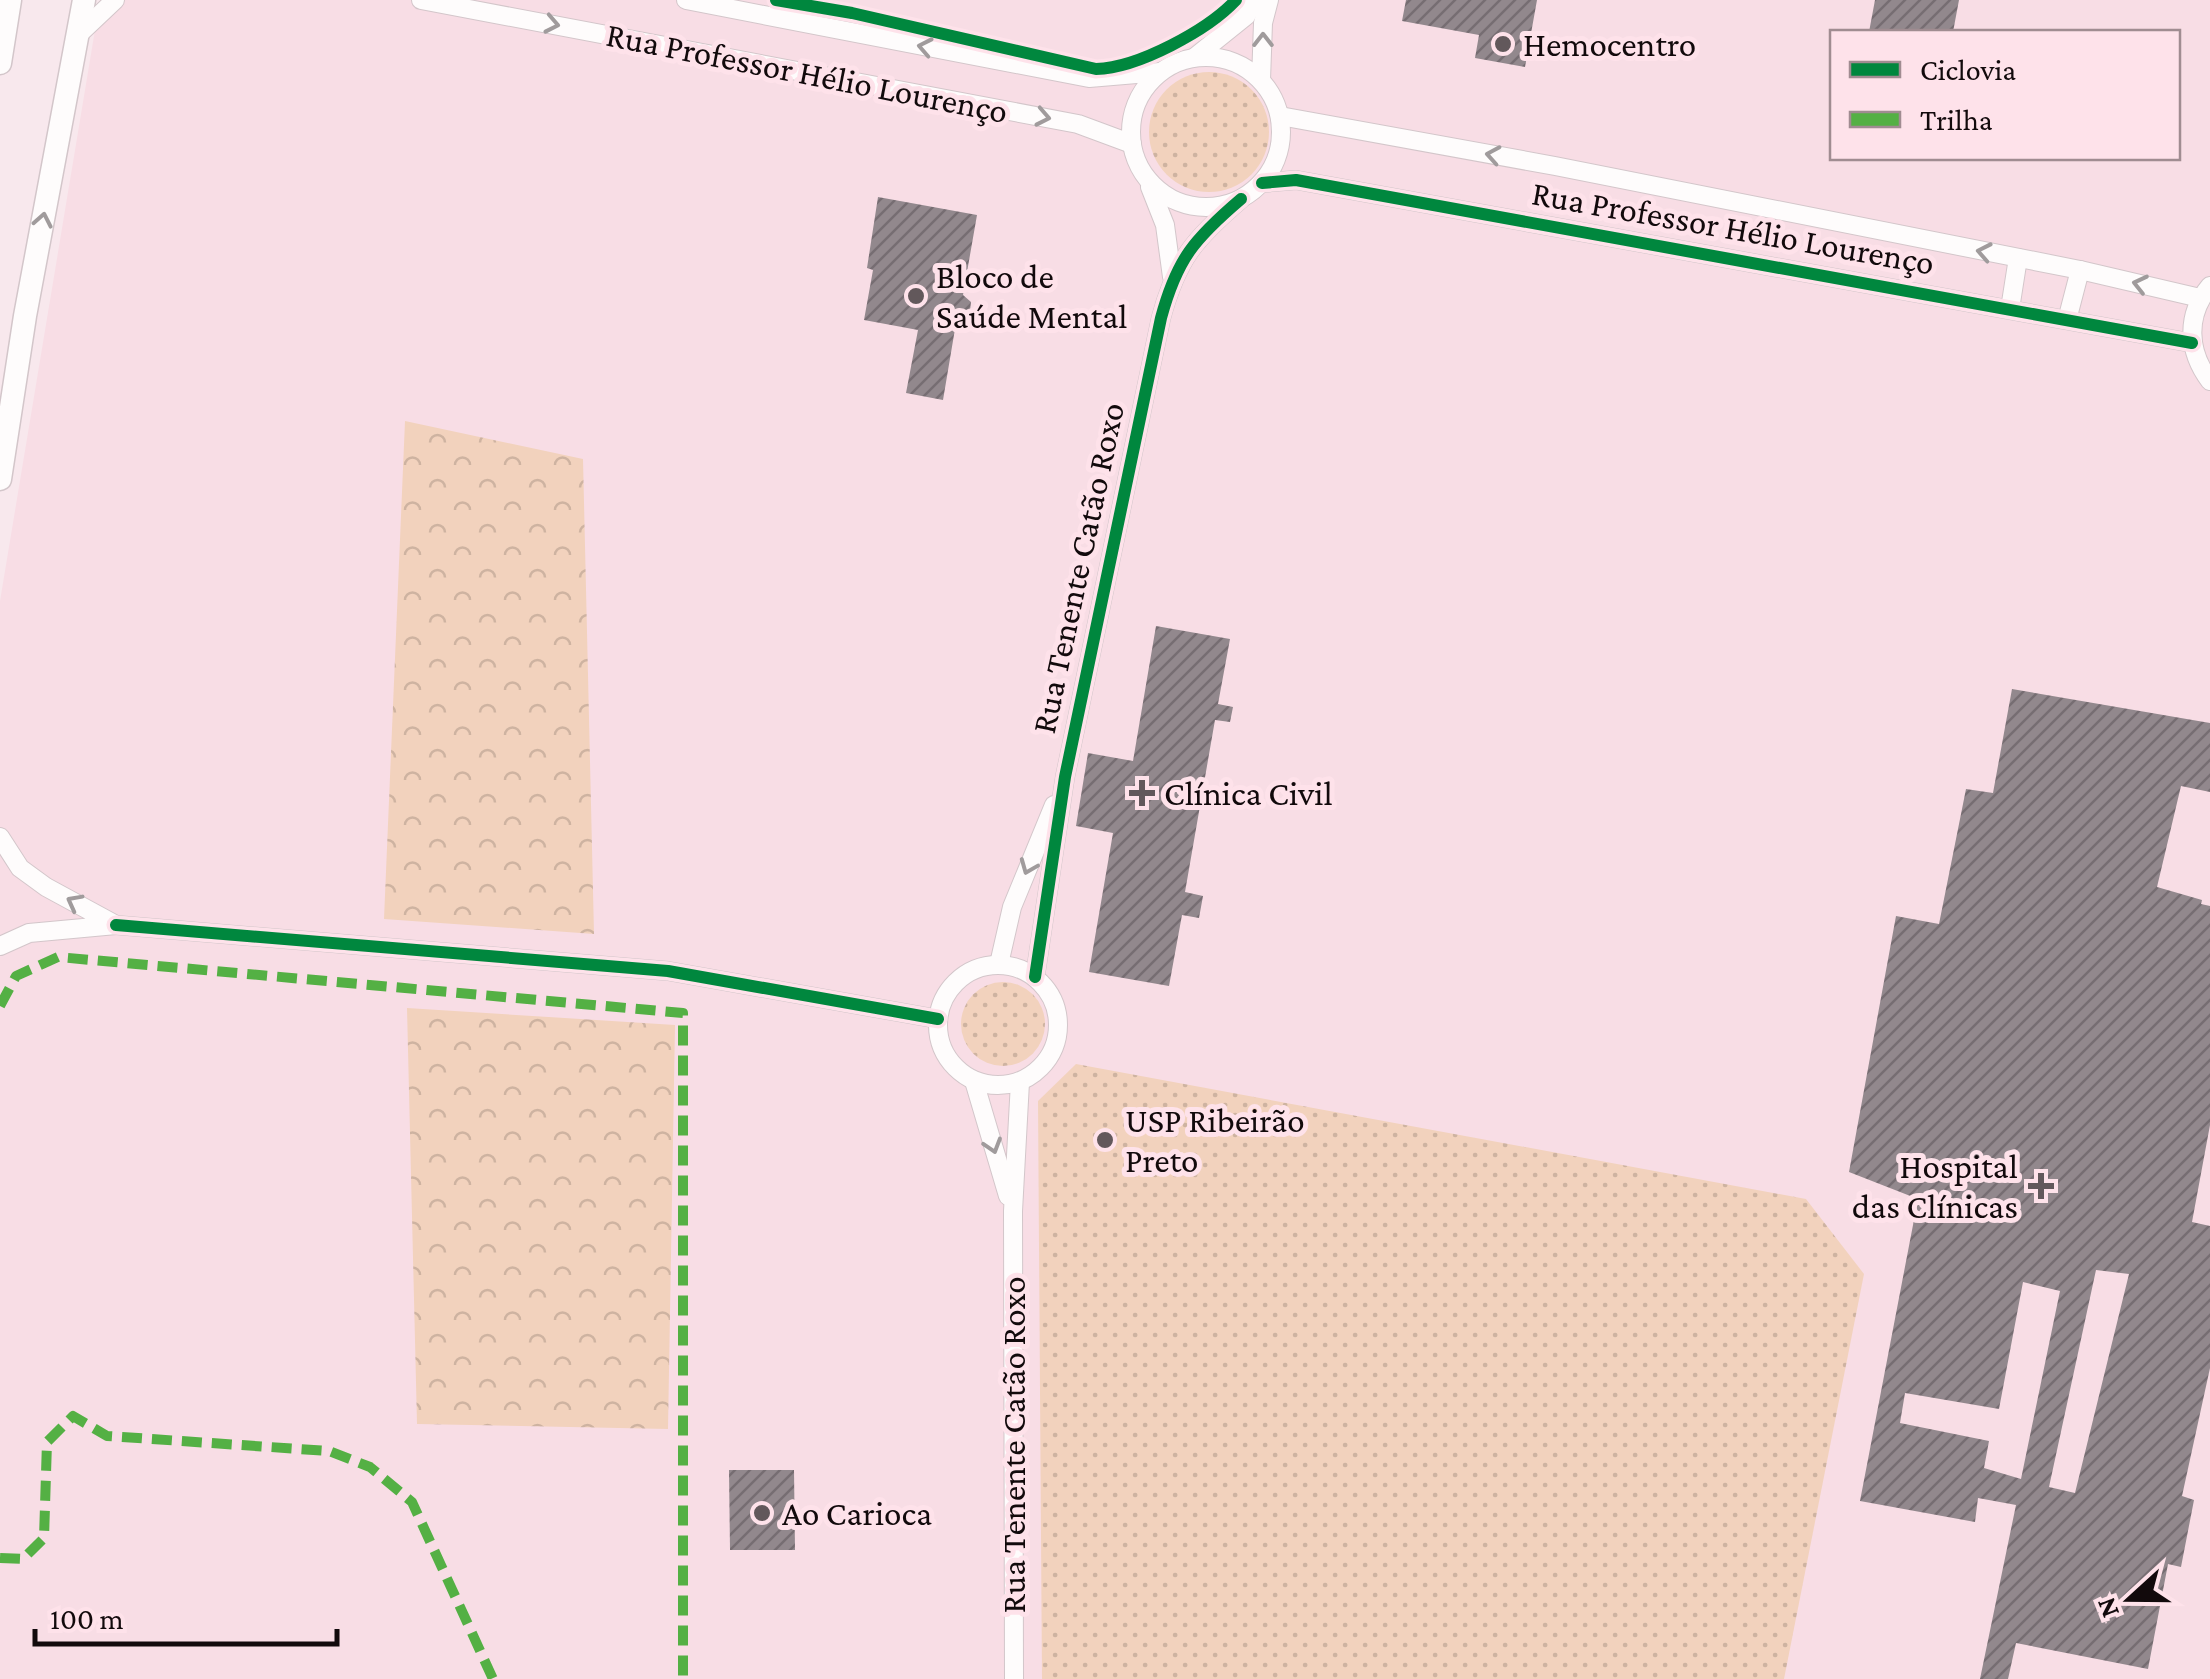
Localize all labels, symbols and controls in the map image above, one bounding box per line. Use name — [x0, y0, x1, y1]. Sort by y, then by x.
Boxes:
one-way arrow — [543, 13, 560, 34]
street label: Rua Professor Hélio Lourenço — [603, 15, 1011, 131]
place label: Hemocentro — [1523, 25, 1696, 64]
legend — [1830, 30, 2180, 160]
one-way arrow — [1253, 31, 1274, 47]
marker: Hemocentro — [1492, 33, 1514, 55]
one-way arrow — [917, 37, 934, 58]
text: Ciclovia — [1920, 53, 2016, 86]
text: Trilha — [1920, 103, 1993, 136]
one-way arrow — [1034, 106, 1051, 127]
one-way arrow — [1485, 145, 1502, 166]
street label: Rua Professor Hélio Lourenço — [1529, 173, 1937, 283]
one-way arrow — [32, 212, 53, 228]
one-way arrow — [1976, 242, 1993, 263]
place label: Bloco de Saúde Mental — [936, 257, 1128, 336]
one-way arrow — [2132, 275, 2149, 296]
marker: Bloco de Saúde Mental — [905, 285, 927, 307]
street label: Rua Tenente Catão Roxo — [1024, 399, 1132, 737]
place label: Clínica Civil — [1164, 774, 1333, 813]
marker: Clínica Civil — [1129, 780, 1155, 806]
one-way arrow — [1020, 858, 1040, 875]
one-way arrow — [66, 895, 84, 914]
place label: USP Ribeirão Preto — [1125, 1101, 1305, 1180]
marker: USP Ribeirão Preto — [1094, 1129, 1116, 1151]
one-way arrow — [981, 1136, 1002, 1153]
place label: Hospital das Clínicas — [1852, 1147, 2018, 1226]
marker: Hospital das Clínicas — [2028, 1173, 2054, 1199]
street label: Rua Tenente Catão Roxo — [994, 1277, 1033, 1613]
place label: Ao Carioca — [782, 1494, 932, 1533]
marker: Ao Carioca — [751, 1502, 773, 1524]
north arrow — [2080, 1549, 2180, 1649]
scale bar — [35, 1584, 338, 1646]
text: N — [2089, 1593, 2125, 1622]
text: 100 m — [50, 1602, 124, 1635]

